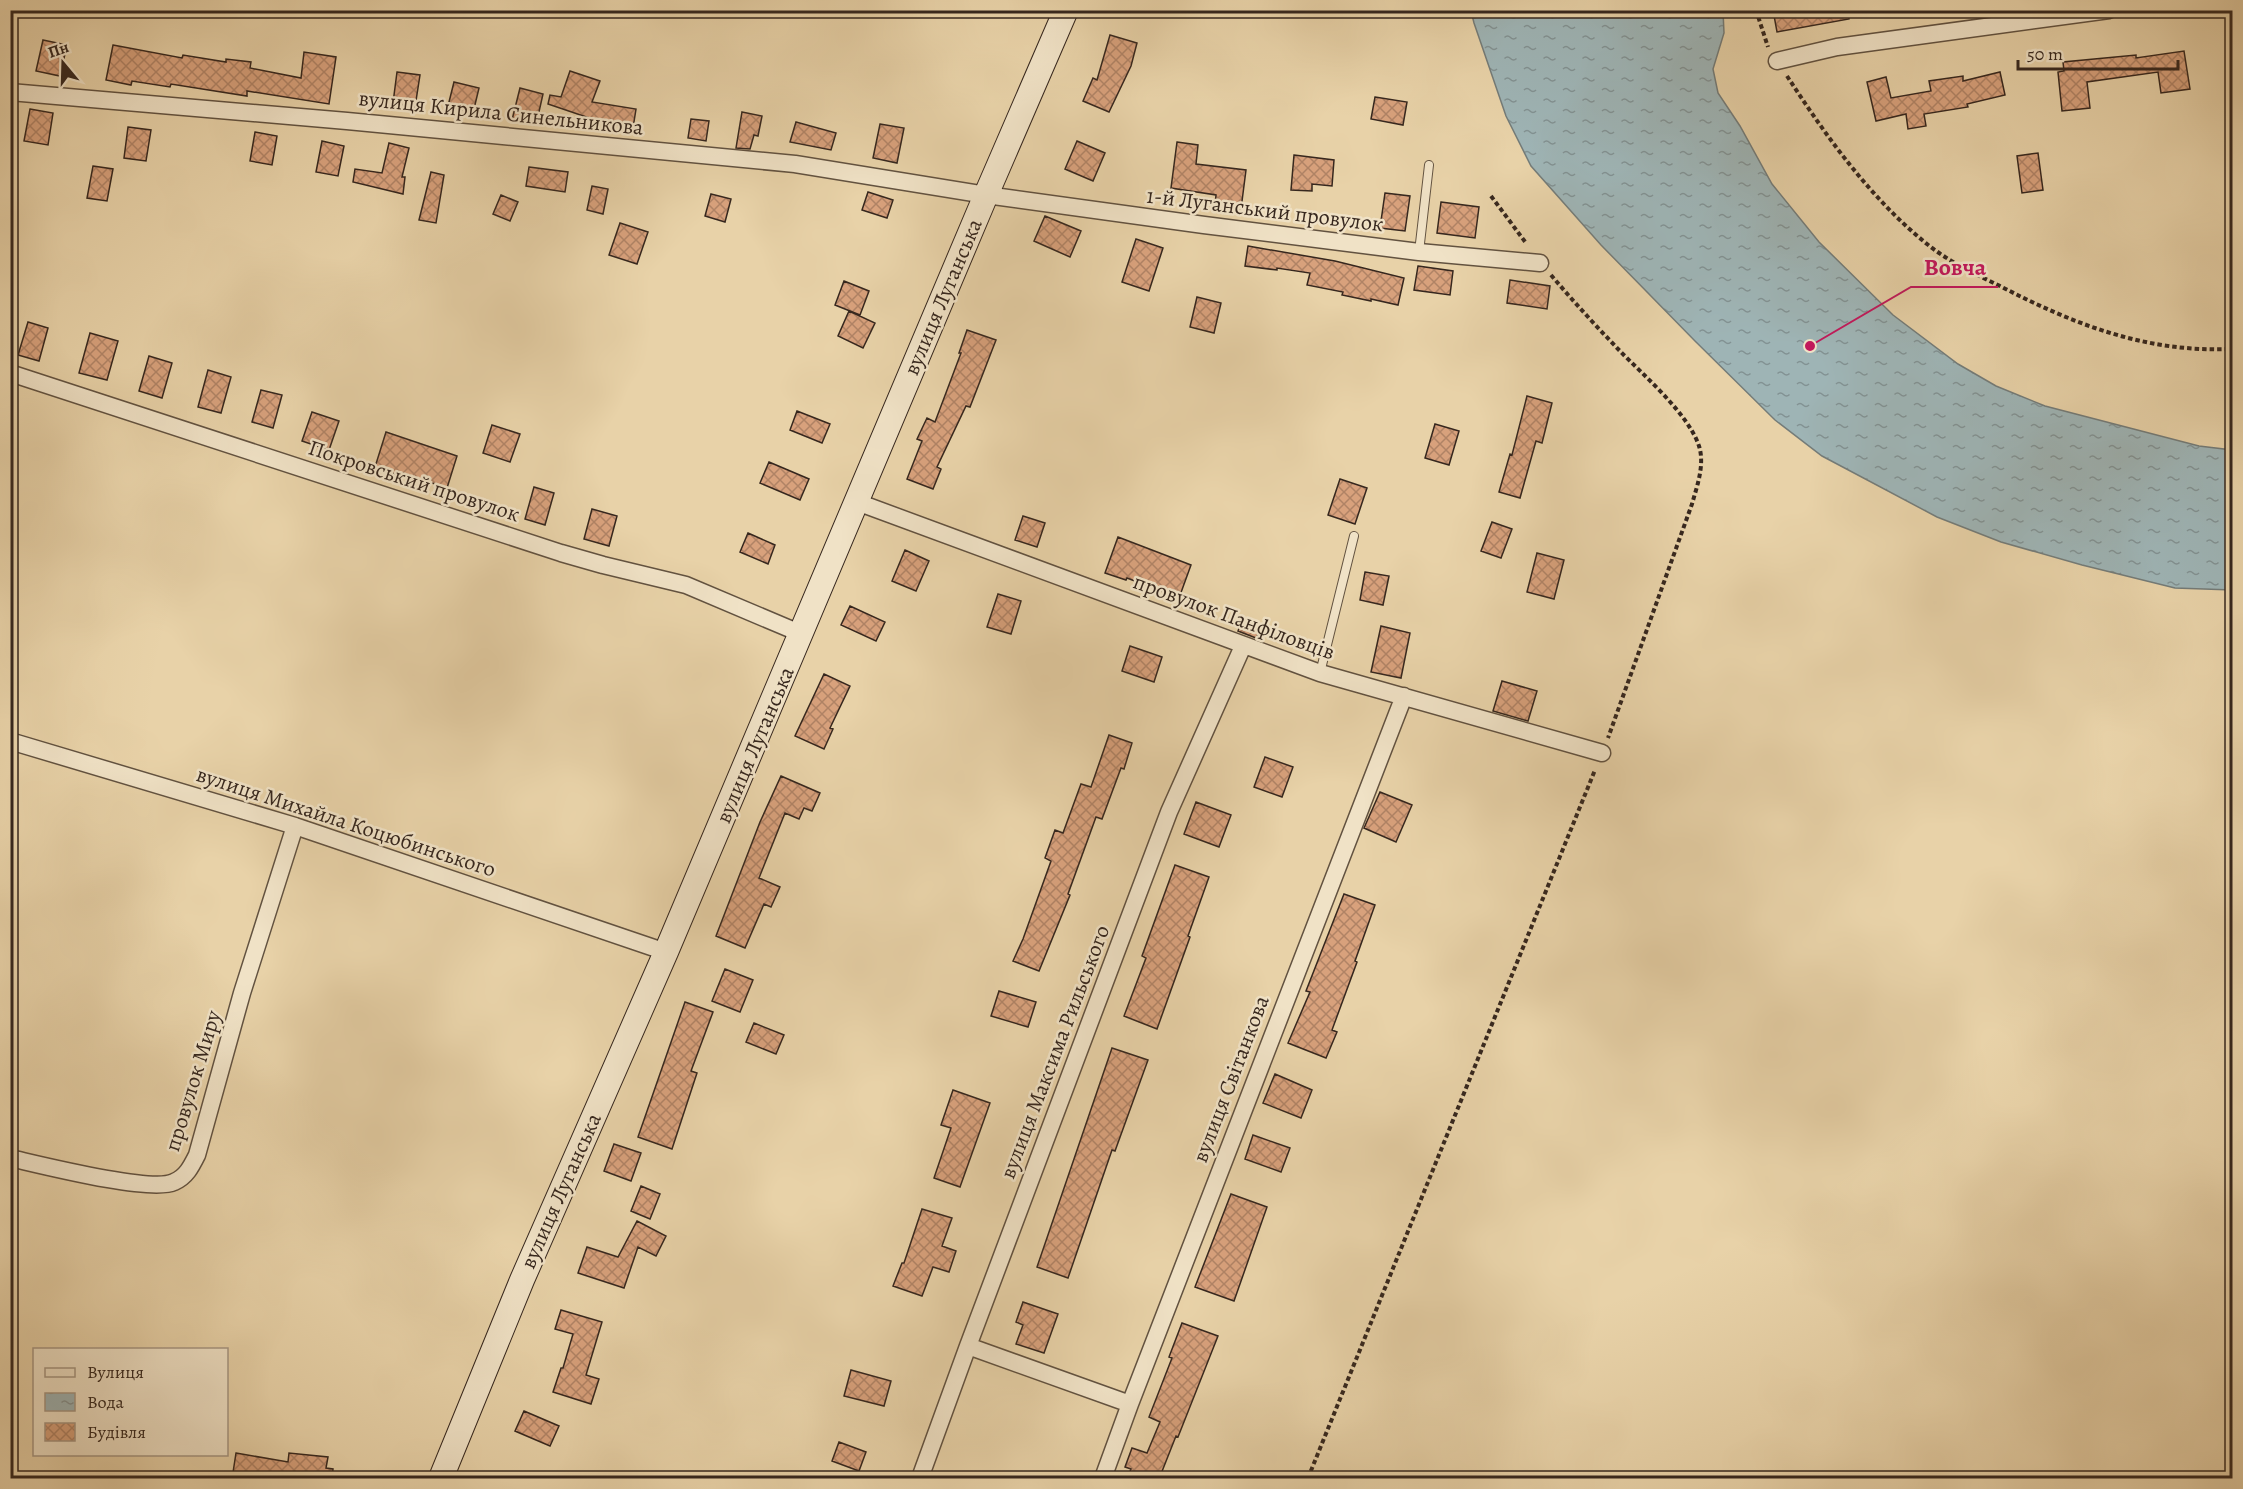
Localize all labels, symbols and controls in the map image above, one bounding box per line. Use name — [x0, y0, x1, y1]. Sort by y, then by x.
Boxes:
north arrow — [33, 33, 93, 93]
scale bar — [2018, 33, 2178, 71]
text: Пн — [45, 36, 72, 64]
text: 50 m — [2027, 42, 2063, 66]
street label: вулиця Кирила Синельникова — [357, 83, 646, 143]
street label: 1-й Луганський провулок — [1145, 181, 1385, 239]
street label: вулиця Луганська — [896, 213, 990, 380]
callout: Вовча — [1911, 245, 1998, 287]
text: Вовча — [1924, 251, 1987, 283]
street label: Покровський провулок — [304, 433, 524, 529]
street label: провулок Панфіловців — [1129, 567, 1339, 667]
street label: вулиця Луганська — [708, 661, 802, 828]
street label: вулиця Михайла Коцюбинського — [192, 759, 500, 885]
street label: вулиця Максима Рильського — [993, 921, 1117, 1183]
street label: вулиця Світанкова — [1185, 990, 1277, 1167]
street label: провулок Миру — [157, 1006, 229, 1155]
street label: вулиця Луганська — [513, 1108, 609, 1274]
legend — [33, 1348, 228, 1456]
text: Вулиця — [87, 1360, 144, 1384]
text: Вода — [87, 1390, 125, 1414]
text: Будівля — [87, 1420, 146, 1444]

